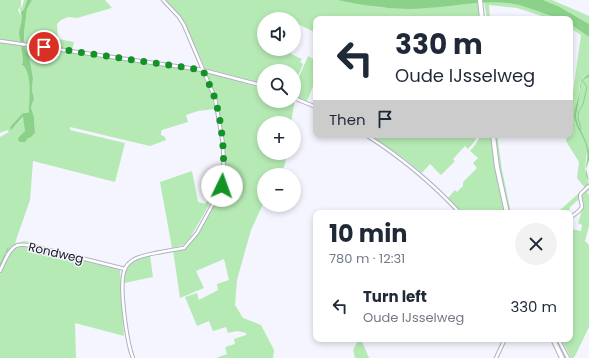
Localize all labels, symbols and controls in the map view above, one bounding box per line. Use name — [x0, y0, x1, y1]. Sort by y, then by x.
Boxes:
map controls — [257, 12, 301, 212]
button: sound — [257, 12, 301, 56]
text: 330 m — [395, 25, 483, 64]
pin — [27, 30, 61, 64]
icon: left — [329, 32, 381, 84]
icon: arrive — [33, 36, 55, 58]
text: Oude IJsselweg — [395, 63, 535, 88]
button: search — [257, 64, 301, 108]
icon: arrive — [374, 108, 396, 130]
text: Then — [329, 109, 366, 130]
button: + — [257, 116, 301, 160]
position arrow — [201, 165, 243, 207]
button: − — [257, 168, 301, 212]
text: 10 min — [329, 217, 407, 250]
button: close — [515, 223, 557, 265]
street label: Rondweg — [27, 238, 85, 267]
text: 780 m · 12:31 — [329, 249, 405, 268]
text: Turn left — [363, 286, 427, 307]
icon: left — [329, 295, 351, 317]
text: 330 m — [510, 296, 557, 317]
text: Oude IJsselweg — [363, 308, 464, 327]

